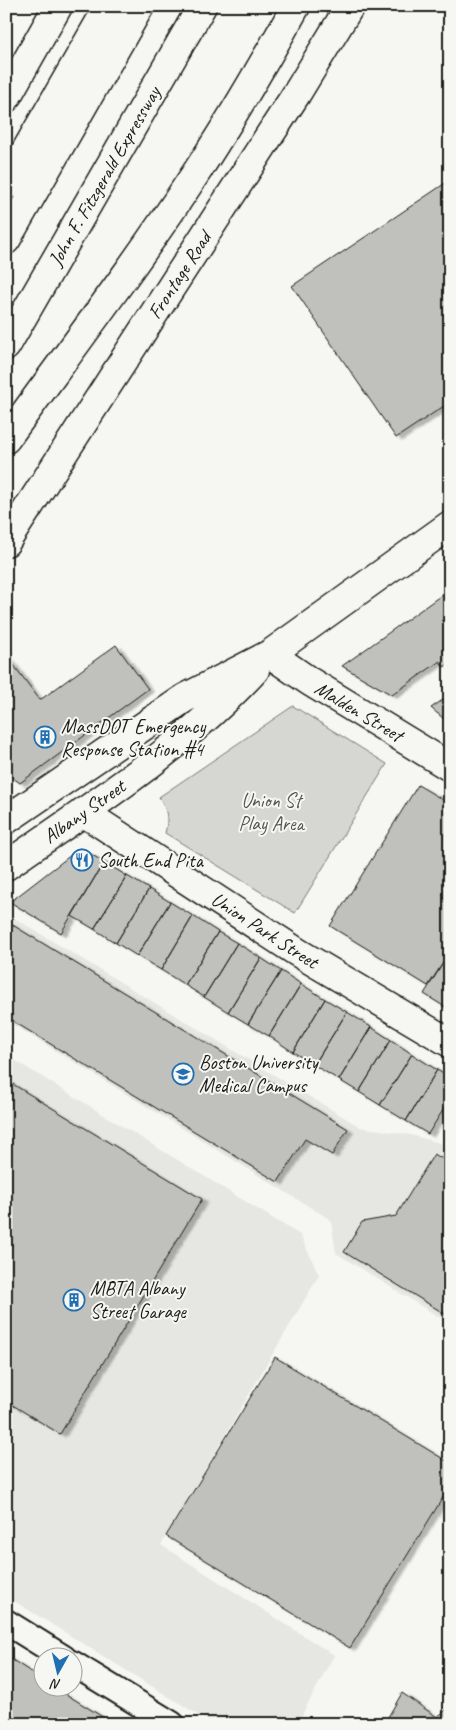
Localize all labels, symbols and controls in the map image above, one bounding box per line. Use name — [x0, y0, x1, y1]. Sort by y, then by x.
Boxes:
street label: John F. Fitzgerald Expressway — [42, 80, 167, 271]
street label: Frontage Road — [142, 224, 218, 323]
street label: Malden Street — [310, 675, 410, 749]
place label: MassDOT Emergency Response Station #4 — [61, 714, 206, 762]
building icon: MassDOT Emergency Response Station #4 — [33, 725, 57, 749]
street label: Albany Street — [38, 773, 132, 849]
park label: Union St Play Area — [238, 788, 305, 836]
restaurant icon: South End Pita — [70, 848, 94, 872]
place label: South End Pita — [98, 848, 205, 873]
street label: Union Park Street — [207, 887, 325, 976]
place label: Boston University Medical Campus — [199, 1050, 320, 1098]
school or university icon: Boston University Medical Campus — [171, 1062, 195, 1086]
place label: MBTA Albany Street Garage — [90, 1276, 187, 1324]
building icon: MBTA Albany Street Garage — [62, 1288, 86, 1312]
north arrow — [32, 1648, 82, 1698]
text: N — [48, 1675, 62, 1693]

